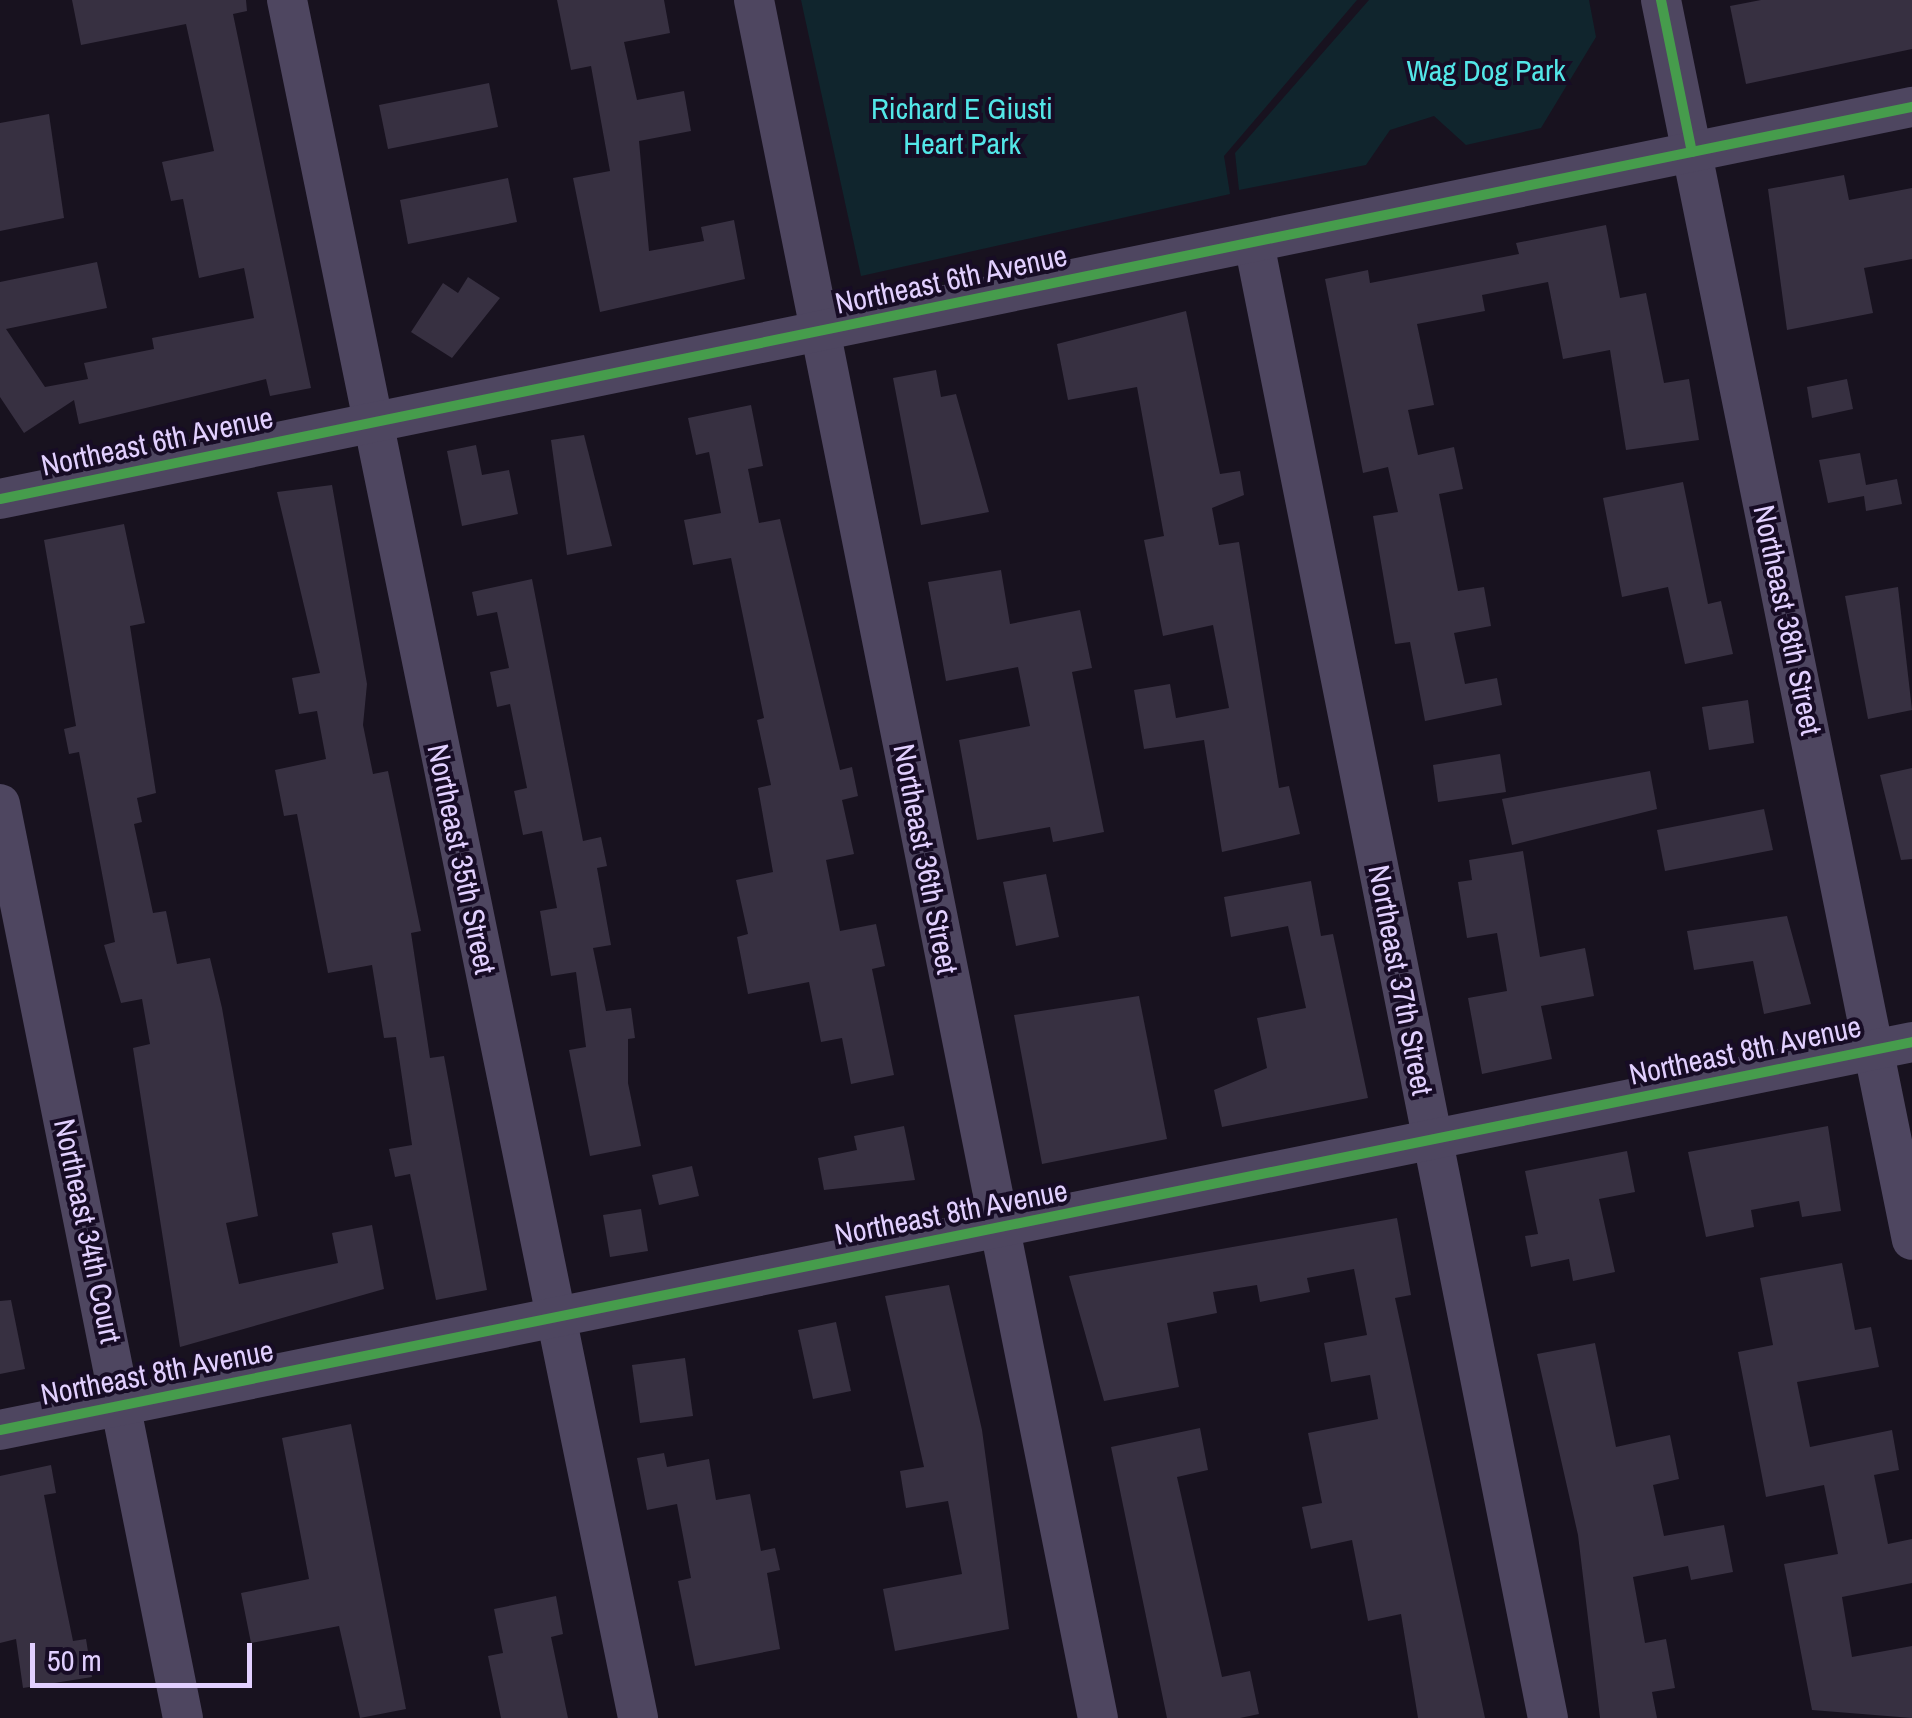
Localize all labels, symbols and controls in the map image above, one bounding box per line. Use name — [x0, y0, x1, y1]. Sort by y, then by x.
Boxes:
park label: Wag Dog Park — [1406, 52, 1566, 88]
park label: Richard E Giusti Heart Park — [871, 90, 1053, 160]
street label: Northeast 6th Avenue — [831, 237, 1071, 321]
street label: Northeast 6th Avenue — [37, 399, 277, 483]
street label: Northeast 38th Street — [1746, 502, 1830, 738]
street label: Northeast 35th Street — [420, 741, 504, 977]
street label: Northeast 36th Street — [886, 741, 966, 977]
street label: Northeast 37th Street — [1361, 862, 1441, 1098]
street label: Northeast 8th Avenue — [1625, 1008, 1865, 1092]
street label: Northeast 34th Court — [47, 1116, 129, 1346]
street label: Northeast 8th Avenue — [831, 1172, 1071, 1252]
street label: Northeast 8th Avenue — [37, 1332, 277, 1412]
scale bar — [35, 1623, 258, 1685]
text: 50 m — [47, 1640, 102, 1680]

